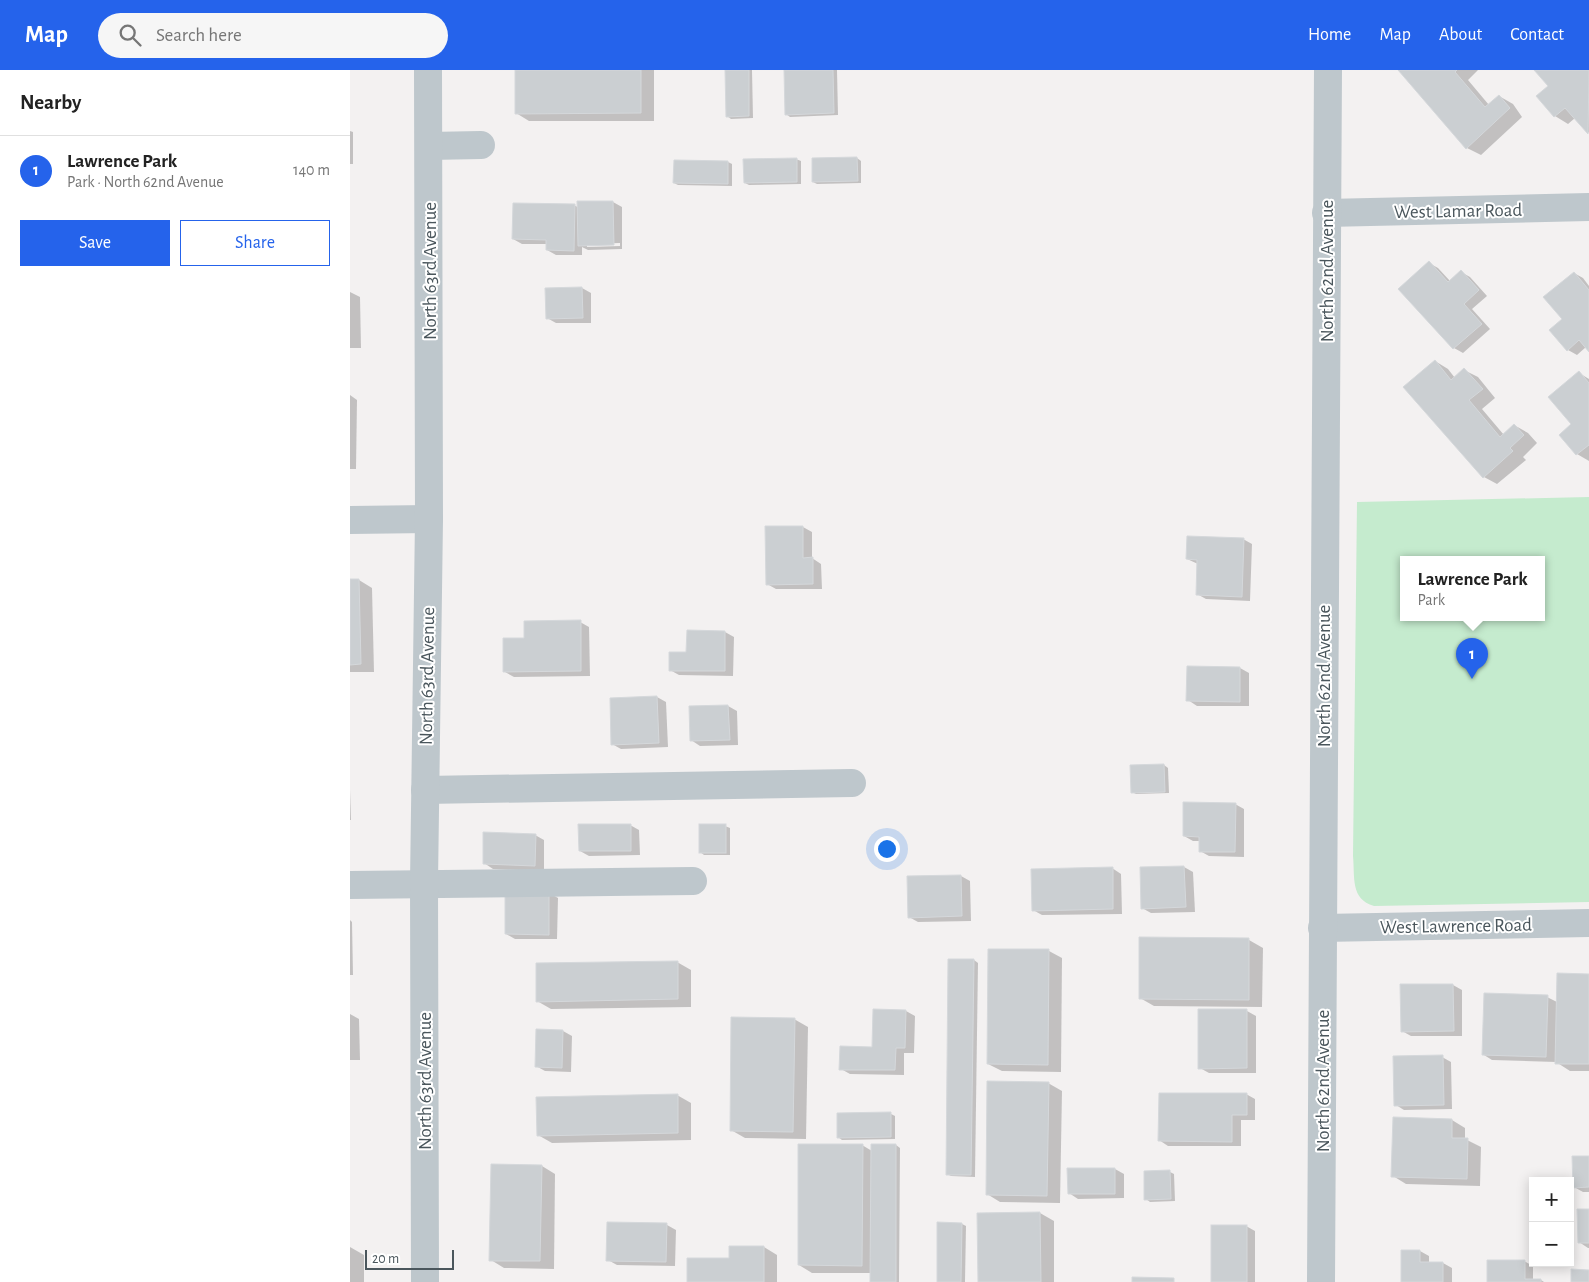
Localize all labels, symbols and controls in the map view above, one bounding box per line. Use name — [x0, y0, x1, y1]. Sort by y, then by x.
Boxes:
search box — [98, 13, 448, 58]
icon: search — [116, 21, 144, 49]
text: Map — [25, 23, 68, 47]
text: Search here — [156, 26, 242, 45]
text: Home — [1308, 26, 1351, 44]
text: Map — [1379, 26, 1411, 44]
text: About — [1439, 26, 1482, 44]
text: Contact — [1510, 26, 1564, 44]
text: Nearby — [20, 92, 81, 113]
text: Lawrence Park — [67, 152, 177, 171]
text: 1 — [33, 162, 39, 178]
text: 140 m — [293, 162, 330, 178]
text: Park · North 62nd Avenue — [67, 174, 224, 190]
street label: North 62nd Avenue — [1318, 200, 1337, 342]
street label: West Lamar Road — [1394, 201, 1523, 222]
street label: North 63rd Avenue — [421, 202, 440, 340]
button: Save — [20, 220, 170, 266]
button: Share — [180, 220, 330, 266]
popup — [1400, 556, 1545, 621]
text: Lawrence Park — [1417, 570, 1528, 589]
text: Park — [1417, 592, 1445, 608]
street label: North 62nd Avenue — [1315, 605, 1334, 747]
street label: North 63rd Avenue — [417, 607, 438, 745]
pin: 1 — [1456, 638, 1488, 679]
your location — [874, 836, 900, 862]
street label: West Lawrence Road — [1380, 916, 1532, 937]
street label: North 62nd Avenue — [1314, 1010, 1333, 1152]
street label: North 63rd Avenue — [416, 1012, 435, 1150]
map controls — [1529, 1177, 1574, 1267]
button: + — [1529, 1177, 1574, 1222]
button: − — [1529, 1222, 1574, 1267]
scale bar — [365, 1247, 454, 1270]
text: 20 m — [372, 1252, 399, 1266]

